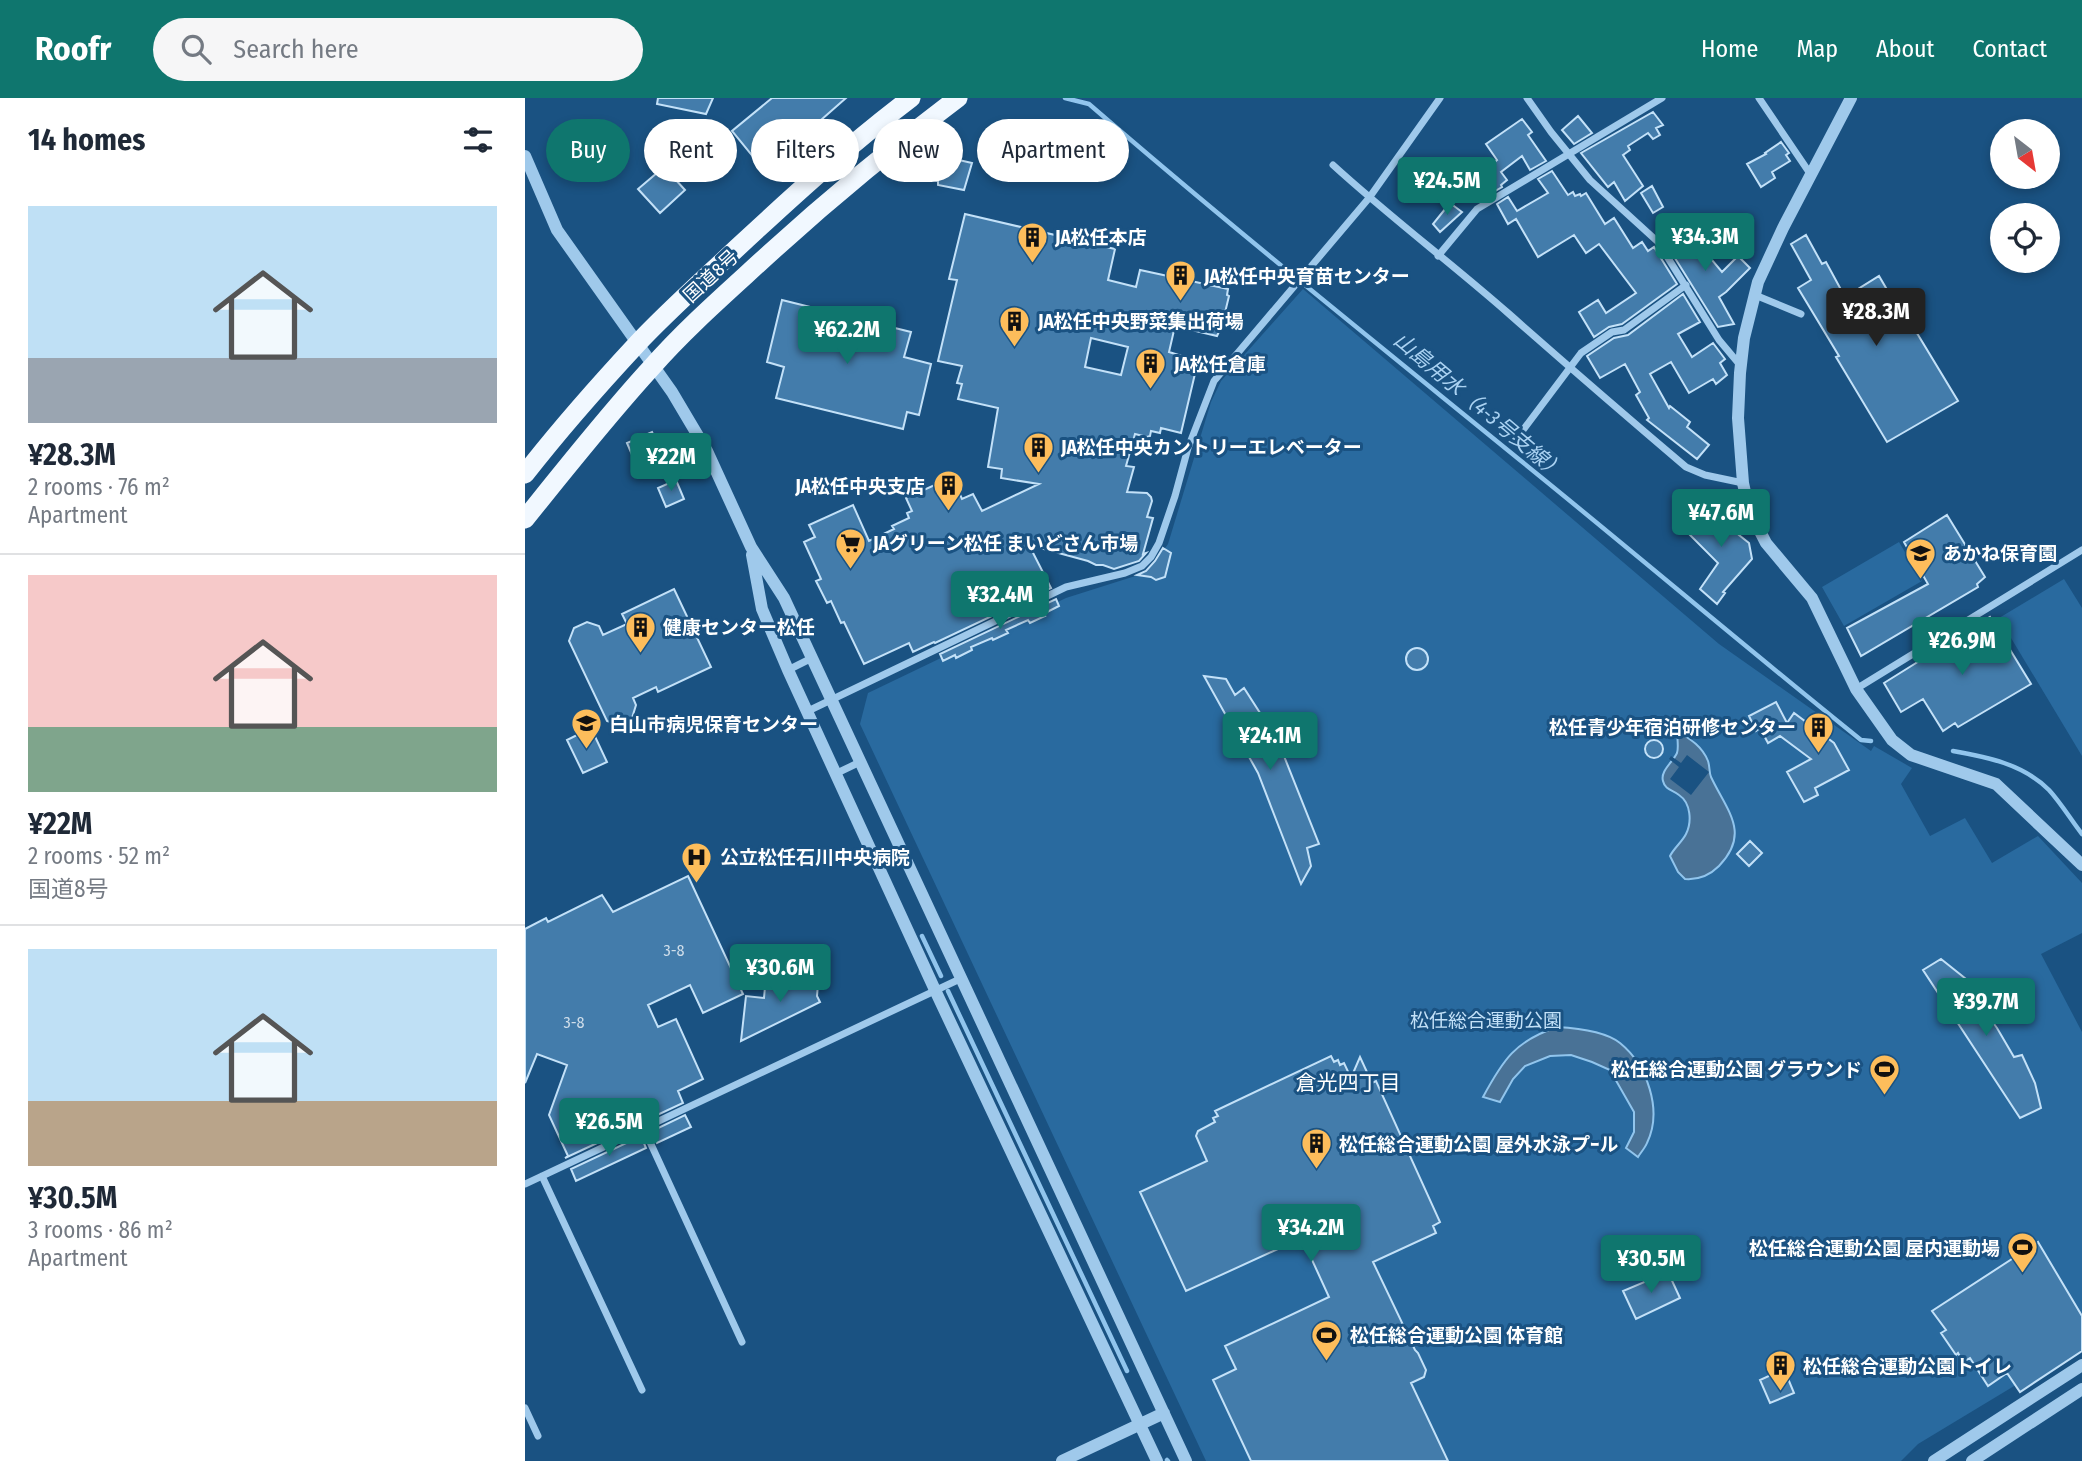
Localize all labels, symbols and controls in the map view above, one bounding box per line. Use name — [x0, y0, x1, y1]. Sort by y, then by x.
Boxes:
search box — [153, 18, 643, 81]
text: Roofr — [35, 29, 111, 69]
icon: search — [177, 30, 215, 68]
text: Search here — [233, 34, 359, 65]
text: Home — [1701, 35, 1758, 63]
text: Map — [1796, 35, 1838, 63]
text: About — [1876, 35, 1934, 63]
text: Contact — [1972, 35, 2047, 63]
chip: Buy — [546, 119, 630, 182]
chip: Rent — [644, 119, 737, 182]
chip: Filters — [751, 119, 859, 182]
chip: New — [873, 119, 963, 182]
chip: Apartment — [977, 119, 1129, 182]
north arrow — [1990, 119, 2060, 189]
map controls — [1990, 119, 2060, 273]
icon: filters — [459, 121, 497, 159]
text: 14 homes — [28, 122, 145, 158]
pin: ¥24.5M — [1390, 158, 1504, 217]
text: ¥24.5M — [1414, 166, 1480, 194]
button: locate — [1990, 203, 2060, 273]
pin: ¥34.3M — [1648, 214, 1762, 273]
building icon: JA松任本店 — [1015, 220, 1049, 264]
text: ¥34.3M — [1671, 222, 1739, 250]
place label: JA松任本店 — [1054, 226, 1147, 249]
street label: 国道8号 — [679, 245, 743, 307]
icon: home — [200, 252, 326, 378]
building icon: JA松任中央育苗センター — [1164, 259, 1198, 303]
place label: JA松任中央育苗センター — [1203, 265, 1410, 288]
pin: ¥28.3M — [1819, 288, 1933, 348]
text: ¥28.3M — [1842, 297, 1910, 325]
building icon: JA松任中央野菜集出荷場 — [998, 304, 1032, 348]
pin: ¥62.2M — [790, 306, 904, 366]
place label: JA松任中央野菜集出荷場 — [1037, 310, 1244, 333]
text: ¥62.2M — [814, 315, 880, 343]
water label: 山島用水（4-3号支線） — [1388, 327, 1570, 485]
building icon: JA松任倉庫 — [1134, 347, 1168, 391]
place label: JA松任倉庫 — [1173, 353, 1266, 376]
building icon: JA松任中央カントリーエレベーター — [1021, 430, 1055, 474]
pin: ¥22M — [630, 434, 712, 493]
place label: JA松任中央カントリーエレベーター — [1060, 436, 1362, 459]
text: ¥28.3M — [28, 437, 116, 473]
text: ¥22M — [646, 442, 696, 470]
building icon: JA松任中央支店 — [931, 469, 965, 513]
text: 2 rooms · 76 m² — [28, 473, 170, 501]
place label: JA松任中央支店 — [794, 475, 925, 498]
pin: ¥47.6M — [1664, 490, 1778, 549]
text: ¥47.6M — [1688, 498, 1754, 526]
text: Apartment — [28, 501, 128, 529]
supermarket icon: JAグリーン松任 まいどさん市場 — [833, 526, 867, 570]
place label: JAグリーン松任 まいどさん市場 — [872, 532, 1138, 555]
school or university icon: あかね保育園 — [1903, 536, 1937, 580]
place label: あかね保育園 — [1943, 542, 2057, 565]
pin: ¥32.4M — [943, 572, 1057, 631]
text: ¥32.4M — [967, 580, 1033, 608]
building icon: 健康センター松任 — [623, 610, 657, 654]
place label: 健康センター松任 — [662, 616, 815, 639]
pin: ¥26.9M — [1905, 618, 2019, 677]
icon: home — [200, 621, 326, 747]
text: ¥26.9M — [1928, 626, 1996, 654]
school or university icon: 白山市病児保育センター — [569, 707, 603, 751]
building icon: 松任青少年宿泊研修センター — [1802, 710, 1836, 754]
pin: ¥24.1M — [1213, 712, 1327, 772]
place label: 白山市病児保育センター — [609, 713, 818, 736]
place label: 松任青少年宿泊研修センター — [1549, 716, 1796, 739]
text: ¥24.1M — [1239, 721, 1301, 749]
text: ¥22M — [28, 806, 92, 842]
hospital icon: 公立松任石川中央病院 — [680, 840, 714, 884]
text: 2 rooms · 52 m² — [28, 842, 170, 870]
place label: 公立松任石川中央病院 — [720, 846, 910, 869]
text: 国道8号 — [28, 875, 109, 903]
house number: 3-8 — [663, 941, 685, 960]
pin: ¥30.6M — [723, 944, 837, 1004]
text: ¥30.6M — [746, 953, 814, 981]
pin: ¥39.7M — [1929, 978, 2043, 1038]
text: ¥39.7M — [1953, 987, 2019, 1015]
icon: home — [200, 995, 326, 1121]
park label: 松任総合運動公園 — [1410, 1009, 1562, 1032]
house number: 3-8 — [563, 1013, 585, 1032]
sports icon: 松任総合運動公園 グラウンド — [1868, 1052, 1902, 1096]
place label: 松任総合運動公園 グラウンド — [1611, 1058, 1862, 1081]
district label: 倉光四丁目 — [1296, 1070, 1401, 1096]
pin: ¥26.5M — [552, 1098, 666, 1158]
text: ¥26.5M — [575, 1107, 643, 1135]
building icon: 松任総合運動公園 屋外水泳プｰル — [1299, 1127, 1333, 1171]
place label: 松任総合運動公園 屋外水泳プｰル — [1339, 1133, 1618, 1156]
text: ¥30.5M — [28, 1180, 117, 1216]
pin: ¥34.2M — [1254, 1204, 1368, 1264]
text: ¥34.2M — [1278, 1213, 1344, 1241]
text: 3 rooms · 86 m² — [28, 1216, 173, 1244]
sports icon: 松任総合運動公園 屋内運動場 — [2006, 1231, 2040, 1275]
pin: ¥30.5M — [1594, 1236, 1708, 1295]
place label: 松任総合運動公園 屋内運動場 — [1749, 1237, 2000, 1260]
text: Apartment — [28, 1244, 128, 1272]
text: ¥30.5M — [1617, 1244, 1685, 1272]
sports icon: 松任総合運動公園 体育館 — [1310, 1318, 1344, 1362]
place label: 松任総合運動公園 体育館 — [1350, 1324, 1563, 1347]
building icon: 松任総合運動公園トイレ — [1763, 1349, 1797, 1393]
place label: 松任総合運動公園トイレ — [1803, 1355, 2012, 1378]

